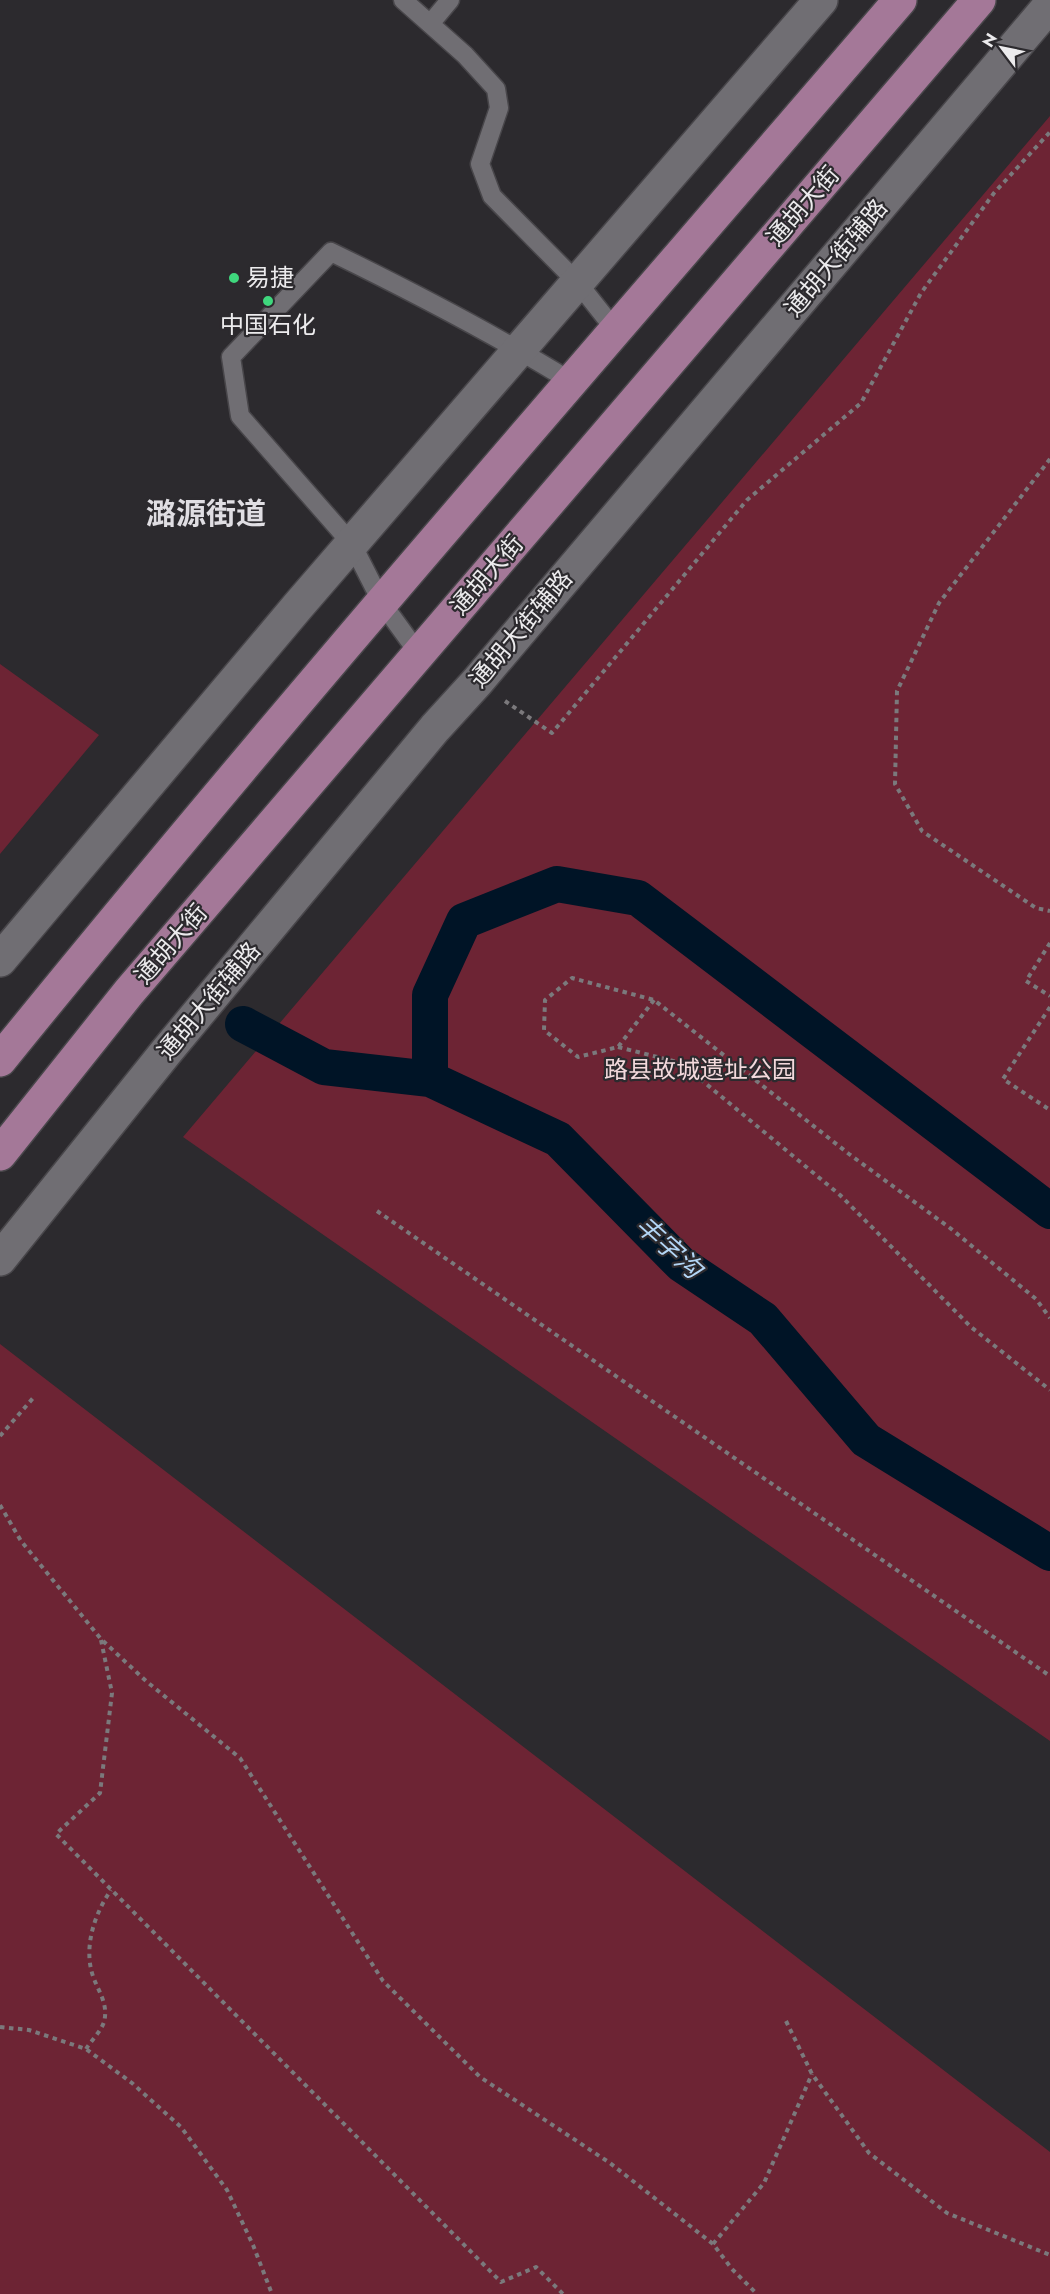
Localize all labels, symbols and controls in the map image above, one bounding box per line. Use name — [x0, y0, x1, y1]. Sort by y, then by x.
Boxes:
north arrow — [972, 18, 1032, 78]
text: N — [977, 29, 1003, 52]
street label: 通胡大街 — [758, 158, 847, 253]
street label: 通胡大街辅路 — [776, 191, 895, 324]
place label: 易捷 — [246, 260, 294, 295]
marker: 易捷 — [227, 271, 241, 285]
marker: 中国石化 — [261, 294, 275, 308]
place label: 中国石化 — [220, 307, 316, 342]
district label: 潞源街道 — [146, 492, 266, 535]
street label: 通胡大街 — [442, 527, 531, 622]
street label: 通胡大街辅路 — [461, 562, 580, 695]
street label: 通胡大街 — [126, 896, 215, 991]
street label: 通胡大街辅路 — [149, 934, 268, 1067]
park label: 路县故城遗址公园 — [604, 1052, 796, 1087]
water label: 丰字沟 — [627, 1207, 713, 1289]

